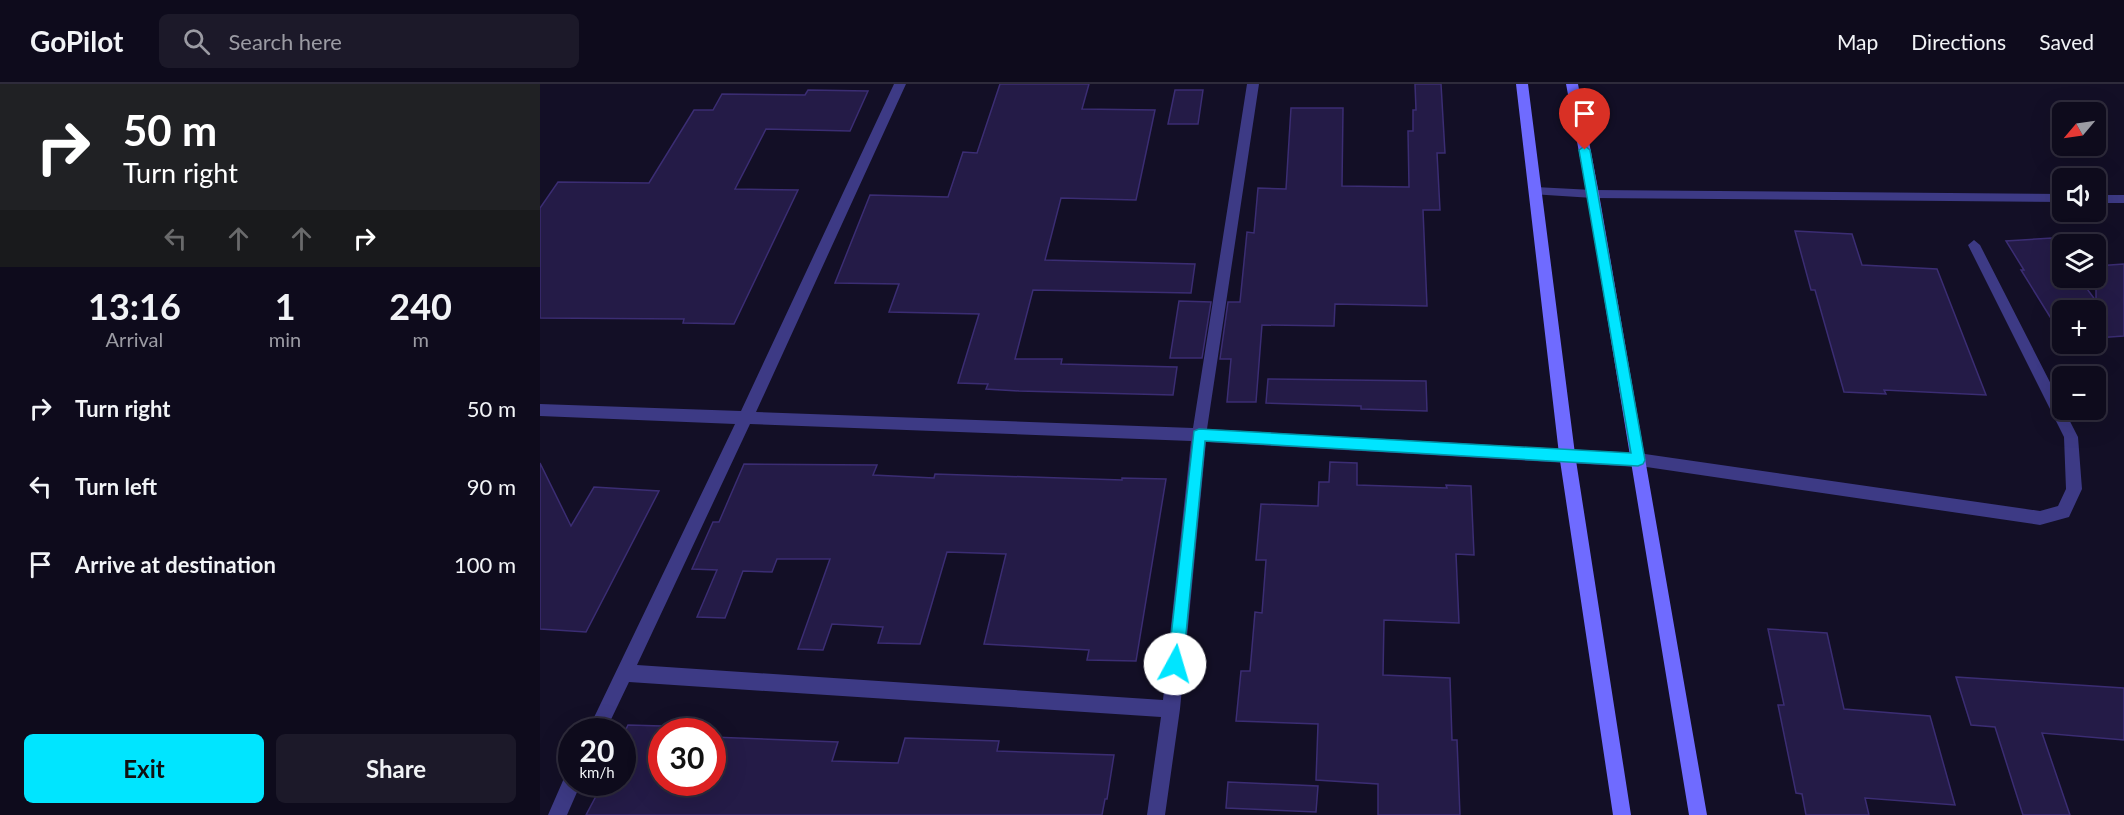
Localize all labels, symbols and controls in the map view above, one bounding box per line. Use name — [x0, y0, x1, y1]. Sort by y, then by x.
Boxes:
search box — [159, 14, 579, 68]
text: GoPilot — [30, 24, 123, 58]
icon: search — [180, 25, 213, 58]
text: Search here — [228, 28, 342, 55]
text: Map — [1837, 29, 1878, 54]
text: Directions — [1911, 29, 2006, 54]
text: Saved — [2039, 29, 2094, 54]
pin — [1559, 88, 1610, 150]
icon: arrive — [1568, 97, 1601, 130]
north arrow — [2052, 102, 2106, 156]
map controls — [2052, 102, 2106, 420]
text: 50 m — [123, 105, 217, 155]
icon: right — [24, 108, 102, 186]
text: Turn right — [123, 156, 238, 189]
button: sound — [2052, 168, 2106, 222]
icon: left — [159, 222, 192, 255]
icon: ahead — [222, 222, 255, 255]
icon: ahead — [285, 222, 318, 255]
icon: right — [348, 222, 381, 255]
button: layers — [2052, 234, 2106, 288]
text: 13:16 — [88, 284, 181, 328]
text: 1 — [275, 284, 296, 328]
text: 240 — [389, 284, 452, 328]
button: + — [2052, 300, 2106, 354]
text: Arrival — [106, 327, 163, 351]
text: min — [269, 327, 301, 351]
text: m — [412, 327, 429, 351]
button: − — [2052, 366, 2106, 420]
icon: right — [24, 392, 57, 425]
text: Turn right — [75, 395, 170, 422]
text: 50 m — [467, 395, 516, 422]
icon: left — [24, 470, 57, 503]
text: Turn left — [75, 473, 157, 500]
text: 90 m — [467, 473, 516, 500]
icon: arrive — [24, 548, 57, 581]
text: Arrive at destination — [75, 551, 276, 578]
text: 100 m — [454, 551, 516, 578]
position arrow — [1143, 632, 1207, 696]
speed limit sign: 30 — [648, 718, 726, 796]
text: 20 — [580, 732, 614, 768]
button: Exit — [24, 734, 264, 803]
button: Share — [276, 734, 516, 803]
text: km/h — [579, 763, 615, 781]

